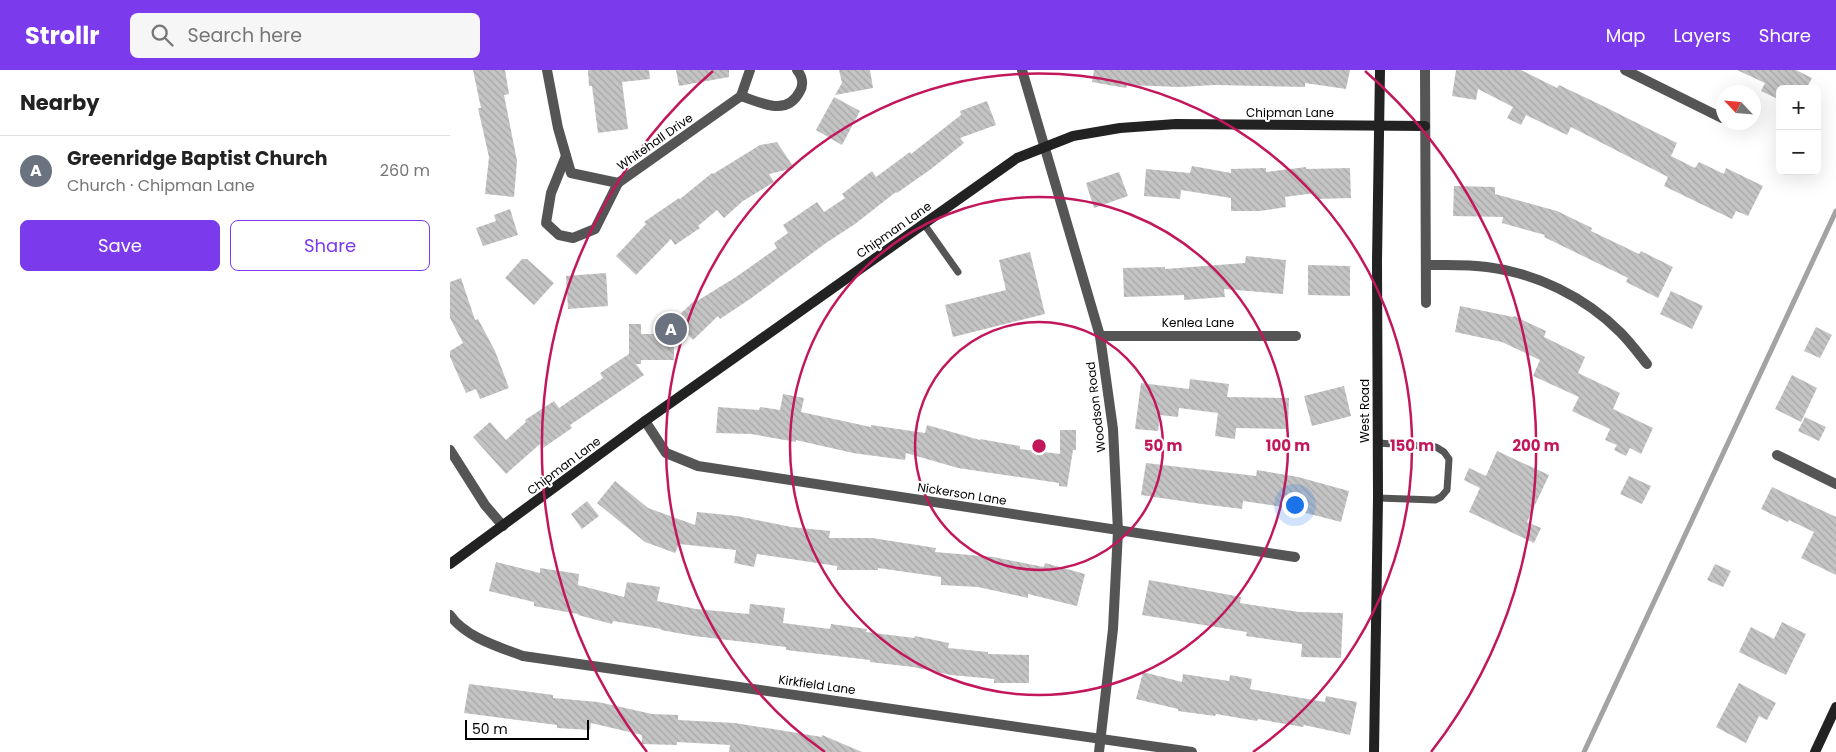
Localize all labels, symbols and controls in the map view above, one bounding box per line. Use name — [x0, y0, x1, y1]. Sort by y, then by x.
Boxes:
search box — [130, 13, 480, 58]
text: Strollr — [25, 19, 100, 52]
icon: search — [148, 21, 176, 49]
text: Search here — [188, 22, 302, 49]
text: Map — [1606, 23, 1646, 48]
text: Layers — [1674, 23, 1731, 48]
text: Share — [1759, 23, 1811, 48]
north arrow — [1716, 85, 1761, 130]
map controls — [1776, 85, 1821, 175]
button: + — [1776, 85, 1821, 130]
text: Nearby — [20, 88, 100, 117]
street label: Chipman Lane — [1246, 104, 1334, 121]
street label: Whitehall Drive — [613, 109, 696, 174]
button: − — [1776, 130, 1821, 175]
text: Greenridge Baptist Church — [67, 145, 328, 172]
text: A — [30, 159, 42, 182]
text: 260 m — [380, 159, 430, 182]
text: Church · Chipman Lane — [67, 174, 255, 197]
street label: Chipman Lane — [853, 197, 935, 262]
button: Save — [20, 220, 220, 271]
button: Share — [230, 220, 430, 271]
pin: A — [655, 310, 687, 348]
street label: Kenlea Lane — [1162, 314, 1234, 331]
street label: Woodson Road — [1082, 361, 1109, 453]
street label: West Road — [1356, 379, 1373, 443]
street label: Chipman Lane — [524, 432, 604, 499]
text: 50 m — [1144, 435, 1182, 456]
text: 100 m — [1266, 435, 1310, 456]
text: 150 m — [1390, 435, 1434, 456]
text: 200 m — [1512, 435, 1560, 456]
centre of rings — [1030, 437, 1048, 455]
street label: Nickerson Lane — [916, 478, 1008, 509]
your location — [1282, 492, 1308, 518]
street label: Kirkfield Lane — [777, 671, 857, 698]
scale bar — [465, 717, 589, 740]
text: 50 m — [472, 719, 508, 739]

